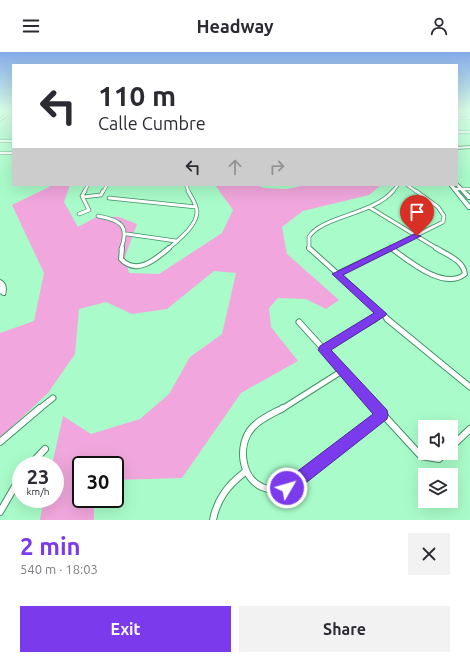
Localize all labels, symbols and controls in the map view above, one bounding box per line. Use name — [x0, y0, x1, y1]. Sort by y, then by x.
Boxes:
icon: menu — [20, 15, 42, 37]
icon: person — [428, 15, 450, 37]
text: Headway — [196, 16, 274, 36]
icon: left — [32, 80, 84, 132]
text: 110 m — [98, 80, 176, 111]
text: Calle Cumbre — [98, 113, 206, 133]
icon: left — [182, 156, 204, 178]
icon: ahead — [224, 156, 246, 178]
icon: right — [266, 156, 288, 178]
pin — [400, 195, 434, 236]
icon: arrive — [406, 201, 428, 223]
map controls — [418, 420, 458, 508]
button: sound — [418, 420, 458, 460]
speed limit sign: 30 — [72, 456, 124, 508]
text: 23 — [27, 465, 49, 488]
position arrow — [266, 467, 308, 509]
button: layers — [418, 468, 458, 508]
text: km/h — [26, 486, 50, 497]
text: 2 min — [20, 533, 81, 560]
button: close — [408, 533, 450, 575]
text: 540 m · 18:03 — [20, 562, 98, 576]
button: Exit — [20, 606, 231, 652]
button: Share — [239, 606, 450, 652]

